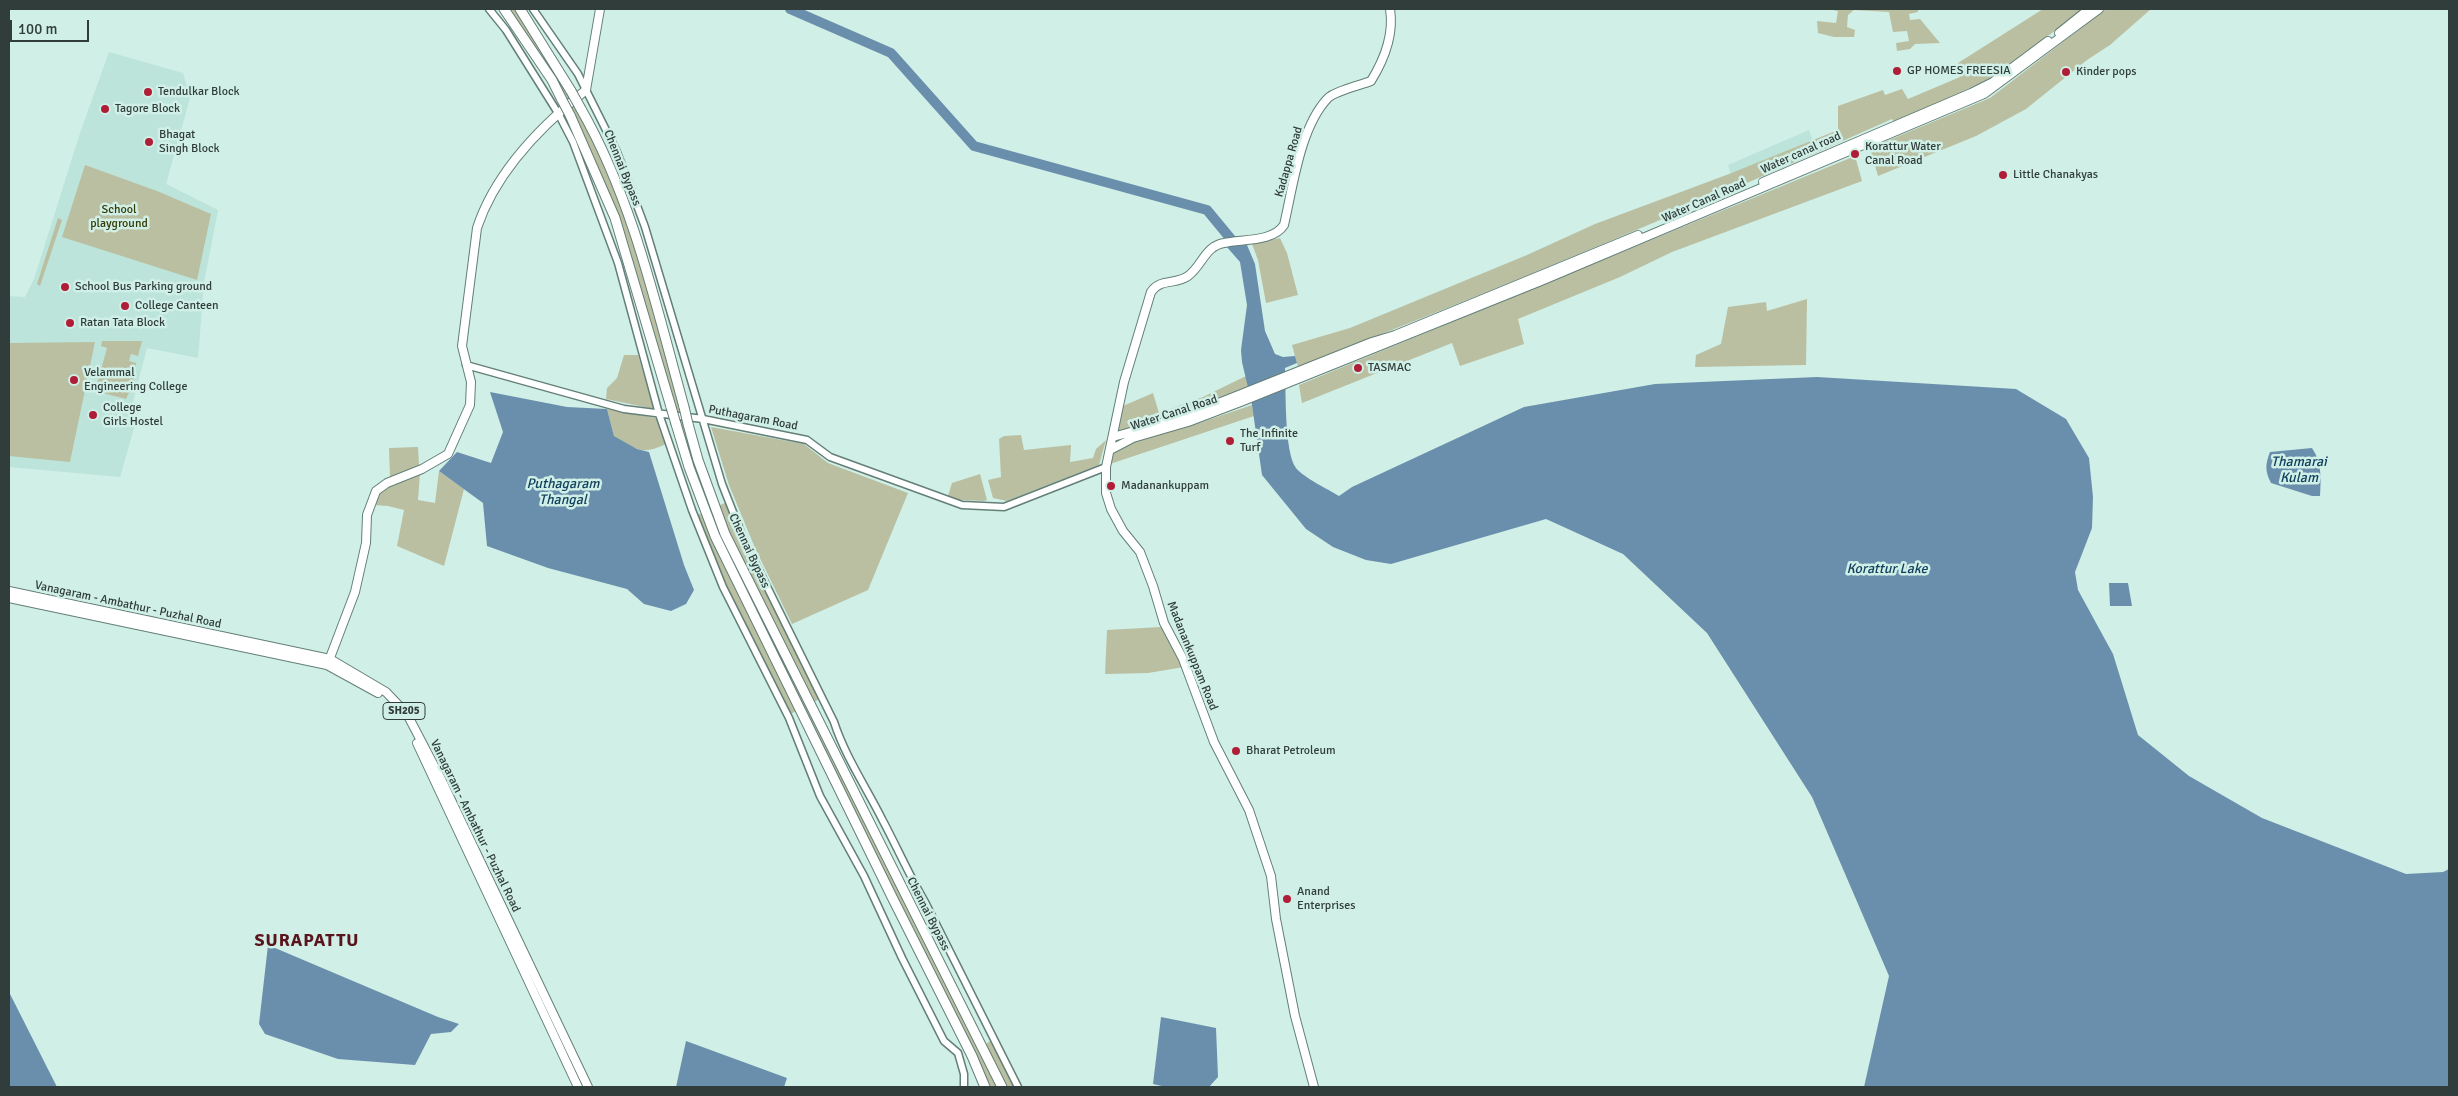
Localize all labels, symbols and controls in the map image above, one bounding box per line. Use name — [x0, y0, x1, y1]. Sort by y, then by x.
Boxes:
scale bar — [12, 10, 91, 42]
text: 100 m — [18, 20, 58, 38]
place label: GP HOMES FREESIA — [1907, 64, 2011, 78]
marker: GP HOMES FREESIA — [1891, 65, 1903, 77]
place label: Kinder pops — [2076, 65, 2137, 79]
marker: Kinder pops — [2060, 66, 2072, 78]
place label: Tendulkar Block — [158, 85, 240, 99]
marker: Tendulkar Block — [142, 86, 154, 98]
place label: Tagore Block — [115, 102, 180, 116]
marker: Tagore Block — [99, 103, 111, 115]
street label: Kadappa Road — [1272, 125, 1306, 199]
place label: Bhagat Singh Block — [159, 128, 220, 156]
street label: Chennai Bypass — [600, 128, 644, 208]
street label: Water canal road — [1759, 129, 1843, 177]
marker: Bhagat Singh Block — [143, 136, 155, 148]
place label: Korattur Water Canal Road — [1865, 140, 1941, 168]
marker: Korattur Water Canal Road — [1849, 148, 1861, 160]
place label: Little Chanakyas — [2013, 168, 2098, 182]
marker: Little Chanakyas — [1997, 169, 2009, 181]
street label: Water Canal Road — [1660, 176, 1748, 226]
park label: School playground — [90, 203, 148, 231]
place label: School Bus Parking ground — [75, 280, 212, 294]
marker: School Bus Parking ground — [59, 281, 71, 293]
place label: College Canteen — [135, 299, 219, 313]
marker: College Canteen — [119, 300, 131, 312]
place label: Ratan Tata Block — [80, 316, 165, 330]
marker: Ratan Tata Block — [64, 317, 76, 329]
place label: TASMAC — [1368, 361, 1411, 375]
marker: TASMAC — [1352, 362, 1364, 374]
place label: Velammal Engineering College — [84, 366, 187, 394]
marker: Velammal Engineering College — [68, 374, 80, 386]
street label: Water Canal Road — [1129, 392, 1219, 434]
place label: College Girls Hostel — [103, 401, 163, 429]
street label: Puthagaram Road — [707, 402, 799, 434]
marker: College Girls Hostel — [87, 409, 99, 421]
place label: The Infinite Turf — [1240, 427, 1298, 455]
marker: The Infinite Turf — [1224, 435, 1236, 447]
water label: Thamarai Kulam — [2271, 454, 2327, 487]
water label: Puthagaram Thangal — [527, 476, 599, 508]
place label: Madanankuppam — [1121, 479, 1209, 493]
marker: Madanankuppam — [1105, 480, 1117, 492]
street label: Chennai Bypass — [725, 511, 773, 591]
water label: Korattur Lake — [1846, 561, 1928, 577]
street label: Vanagaram - Ambathur - Puzhal Road — [33, 578, 223, 632]
street label: Madanankuppam Road — [1164, 599, 1220, 713]
road number: SH205 — [383, 702, 425, 719]
street label: Vanagaram - Ambathur - Puzhal Road — [427, 737, 523, 915]
place label: Bharat Petroleum — [1246, 744, 1336, 758]
marker: Bharat Petroleum — [1230, 745, 1242, 757]
street label: Chennai Bypass — [903, 875, 953, 953]
place label: Anand Enterprises — [1297, 885, 1356, 913]
marker: Anand Enterprises — [1281, 893, 1293, 905]
district label: SURAPATTU — [253, 930, 361, 952]

